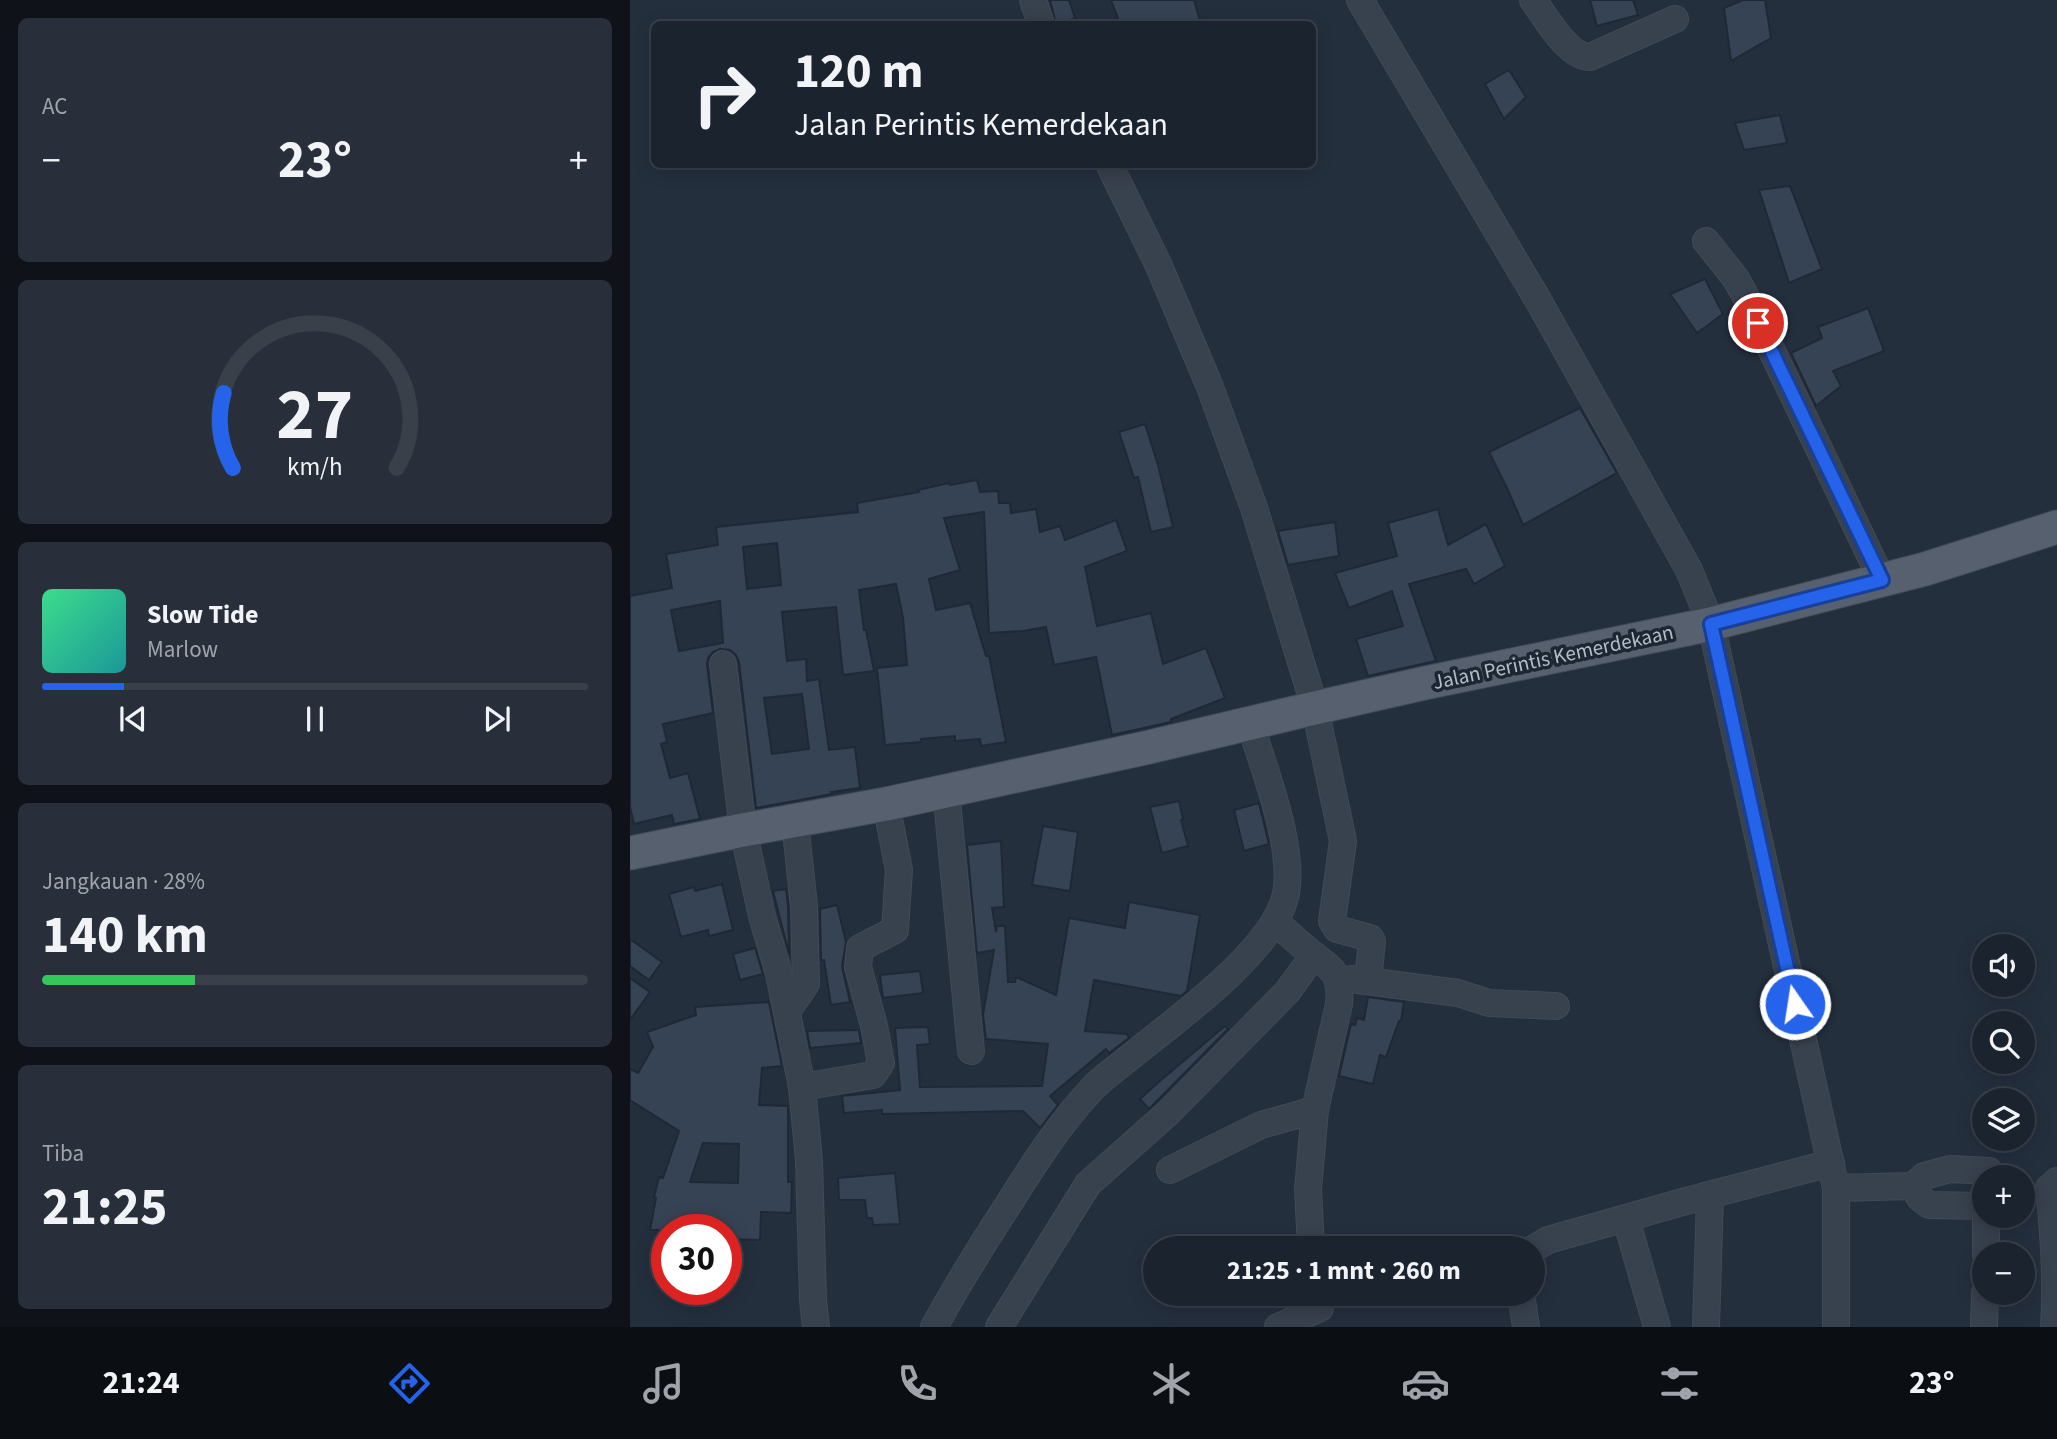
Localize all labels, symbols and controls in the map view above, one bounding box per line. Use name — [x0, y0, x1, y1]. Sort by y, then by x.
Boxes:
text: 120 m — [794, 37, 923, 107]
icon: right — [679, 49, 770, 140]
text: AC — [42, 90, 67, 123]
text: Jalan Perintis Kemerdekaan — [794, 102, 1168, 148]
text: 23° — [278, 124, 352, 198]
text: − — [42, 134, 61, 188]
text: + — [569, 134, 588, 188]
pin — [1728, 293, 1788, 353]
icon: arrive — [1739, 304, 1777, 342]
text: 27 — [277, 363, 353, 467]
text: km/h — [287, 448, 343, 484]
text: Slow Tide — [147, 596, 258, 633]
street label: Jalan Perintis Kemerdekaan — [1430, 617, 1676, 697]
text: Marlow — [147, 633, 218, 666]
icon: previous — [114, 700, 152, 738]
icon: pause — [296, 700, 334, 738]
icon: next — [478, 700, 516, 738]
text: Jangkauan · 28% — [42, 865, 205, 898]
text: 140 km — [42, 899, 208, 973]
map controls — [1972, 934, 2035, 1305]
button: sound — [1972, 934, 2035, 997]
position arrow — [1758, 967, 1832, 1041]
button: search — [1972, 1011, 2035, 1074]
button: layers — [1972, 1088, 2035, 1151]
text: Tiba — [42, 1137, 84, 1170]
button: + — [1972, 1165, 2035, 1228]
text: 21:25 — [42, 1171, 167, 1245]
speed limit sign: 30 — [651, 1214, 742, 1305]
button: − — [1972, 1242, 2035, 1305]
text: 21:25 · 1 mnt · 260 m — [1227, 1252, 1461, 1289]
icon: directions — [385, 1359, 434, 1408]
icon: music — [639, 1359, 688, 1408]
icon: phone — [893, 1359, 942, 1408]
icon: climate — [1147, 1359, 1196, 1408]
icon: car — [1401, 1359, 1450, 1408]
icon: filters — [1655, 1359, 1704, 1408]
text: 21:24 — [103, 1360, 180, 1406]
text: 23° — [1909, 1360, 1954, 1406]

